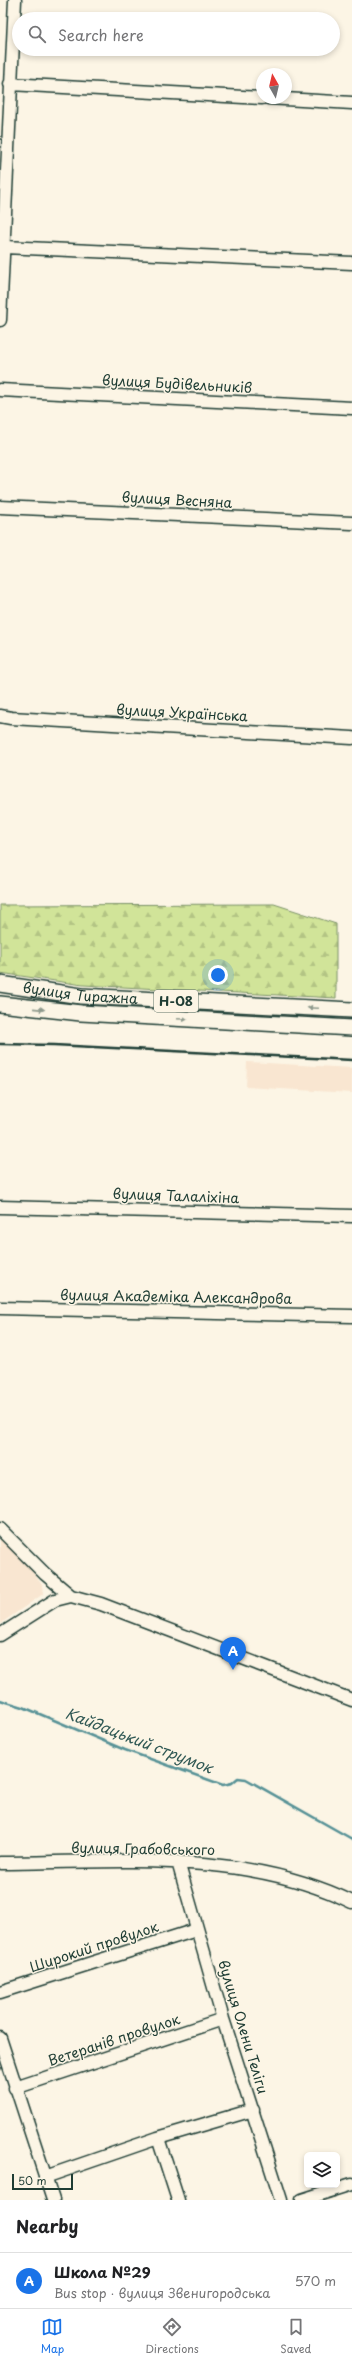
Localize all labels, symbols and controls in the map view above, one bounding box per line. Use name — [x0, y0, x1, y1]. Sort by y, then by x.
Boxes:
search box — [12, 12, 340, 56]
icon: search — [26, 23, 48, 45]
text: Search here — [58, 23, 144, 46]
north arrow — [256, 68, 292, 104]
street label: вулиця Будівельників — [102, 369, 253, 398]
street label: вулиця Весняна — [121, 486, 233, 513]
street label: вулиця Українська — [116, 699, 249, 726]
your location — [208, 965, 228, 985]
street label: вулиця Тиражна — [21, 977, 139, 1009]
road number: Н-08 — [154, 990, 198, 1012]
one-way arrow — [307, 1005, 319, 1012]
one-way arrow — [33, 1006, 45, 1012]
one-way arrow — [176, 1015, 188, 1022]
street label: вулиця Талаліхіна — [112, 1183, 240, 1208]
street label: вулиця Академіка Александрова — [60, 1284, 292, 1309]
pin: A — [220, 1637, 246, 1670]
water label: Кайдацький струмок — [63, 1701, 218, 1779]
street label: вулиця Грабовського — [71, 1837, 215, 1860]
street label: Широкий провулок — [27, 1916, 162, 1977]
street label: вулиця Олени Теліги — [213, 1957, 274, 2096]
street label: Ветеранів провулок — [45, 2008, 183, 2071]
map controls — [304, 2152, 340, 2188]
button: layers — [304, 2152, 340, 2188]
scale bar — [12, 2172, 73, 2191]
text: 50 m — [18, 2172, 47, 2189]
text: Nearby — [16, 2213, 78, 2239]
text: Школа №29 — [54, 2260, 151, 2283]
text: A — [24, 2271, 34, 2290]
text: 570 m — [295, 2271, 336, 2290]
text: Bus stop · вулиця Звенигородська — [54, 2283, 270, 2302]
tab: Map — [41, 2316, 64, 2357]
tab: Directions — [145, 2316, 199, 2357]
tab: Saved — [280, 2316, 311, 2357]

